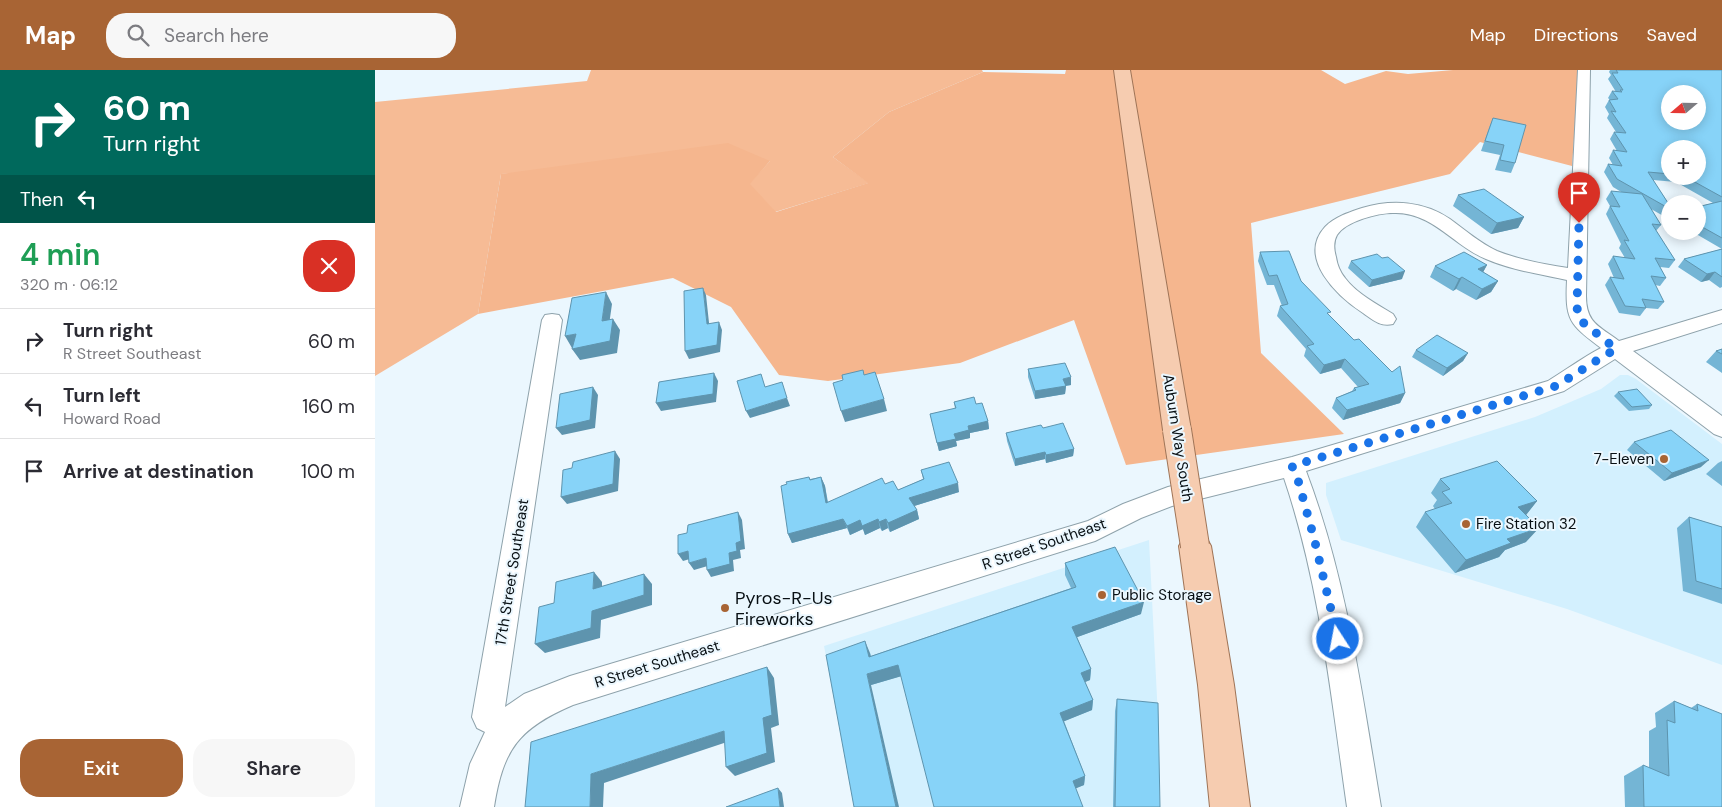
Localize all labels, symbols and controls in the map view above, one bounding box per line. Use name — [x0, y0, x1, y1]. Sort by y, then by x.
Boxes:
search box — [106, 13, 456, 58]
text: Map — [25, 20, 76, 51]
icon: search — [124, 21, 152, 49]
text: Search here — [164, 23, 269, 48]
text: Map — [1470, 23, 1506, 47]
text: Directions — [1534, 23, 1619, 47]
text: Saved — [1647, 23, 1697, 47]
text: 60 m — [103, 85, 191, 131]
north arrow — [1661, 85, 1706, 130]
map controls — [1661, 85, 1706, 240]
icon: right — [20, 90, 85, 155]
text: Turn right — [103, 129, 200, 158]
button: + — [1661, 140, 1706, 185]
pin — [1558, 172, 1600, 223]
icon: arrive — [1565, 179, 1593, 207]
icon: left — [73, 185, 101, 213]
text: Then — [20, 187, 63, 212]
button: − — [1661, 195, 1706, 240]
text: 4 min — [20, 235, 100, 274]
button: close — [303, 240, 355, 292]
text: 320 m · 06:12 — [20, 274, 118, 295]
text: Turn right — [63, 318, 153, 343]
icon: right — [20, 327, 48, 355]
text: 60 m — [308, 329, 355, 354]
text: R Street Southeast — [63, 343, 202, 364]
street label: Auburn Way South — [1158, 373, 1198, 503]
text: Turn left — [63, 383, 141, 408]
icon: left — [20, 392, 48, 420]
text: 160 m — [302, 394, 355, 419]
text: Howard Road — [63, 408, 161, 429]
place label: 7-Eleven — [1594, 449, 1654, 469]
marker: 7-Eleven — [1658, 453, 1670, 465]
icon: arrive — [20, 457, 48, 485]
text: Arrive at destination — [63, 459, 254, 484]
text: 100 m — [301, 459, 355, 484]
street label: 17th Street Southeast — [491, 497, 533, 647]
street label: R Street Southeast — [979, 513, 1109, 575]
place label: Fire Station 32 — [1476, 514, 1576, 534]
marker: Fire Station 32 — [1460, 518, 1472, 530]
place label: Public Storage — [1112, 585, 1212, 605]
place label: Pyros-R-Us Fireworks — [735, 586, 832, 631]
marker: Public Storage — [1096, 589, 1108, 601]
marker: Pyros-R-Us Fireworks — [719, 602, 731, 614]
position arrow — [1311, 612, 1363, 664]
street label: R Street Southeast — [592, 635, 722, 693]
button: Exit — [20, 739, 183, 797]
button: Share — [193, 739, 355, 797]

